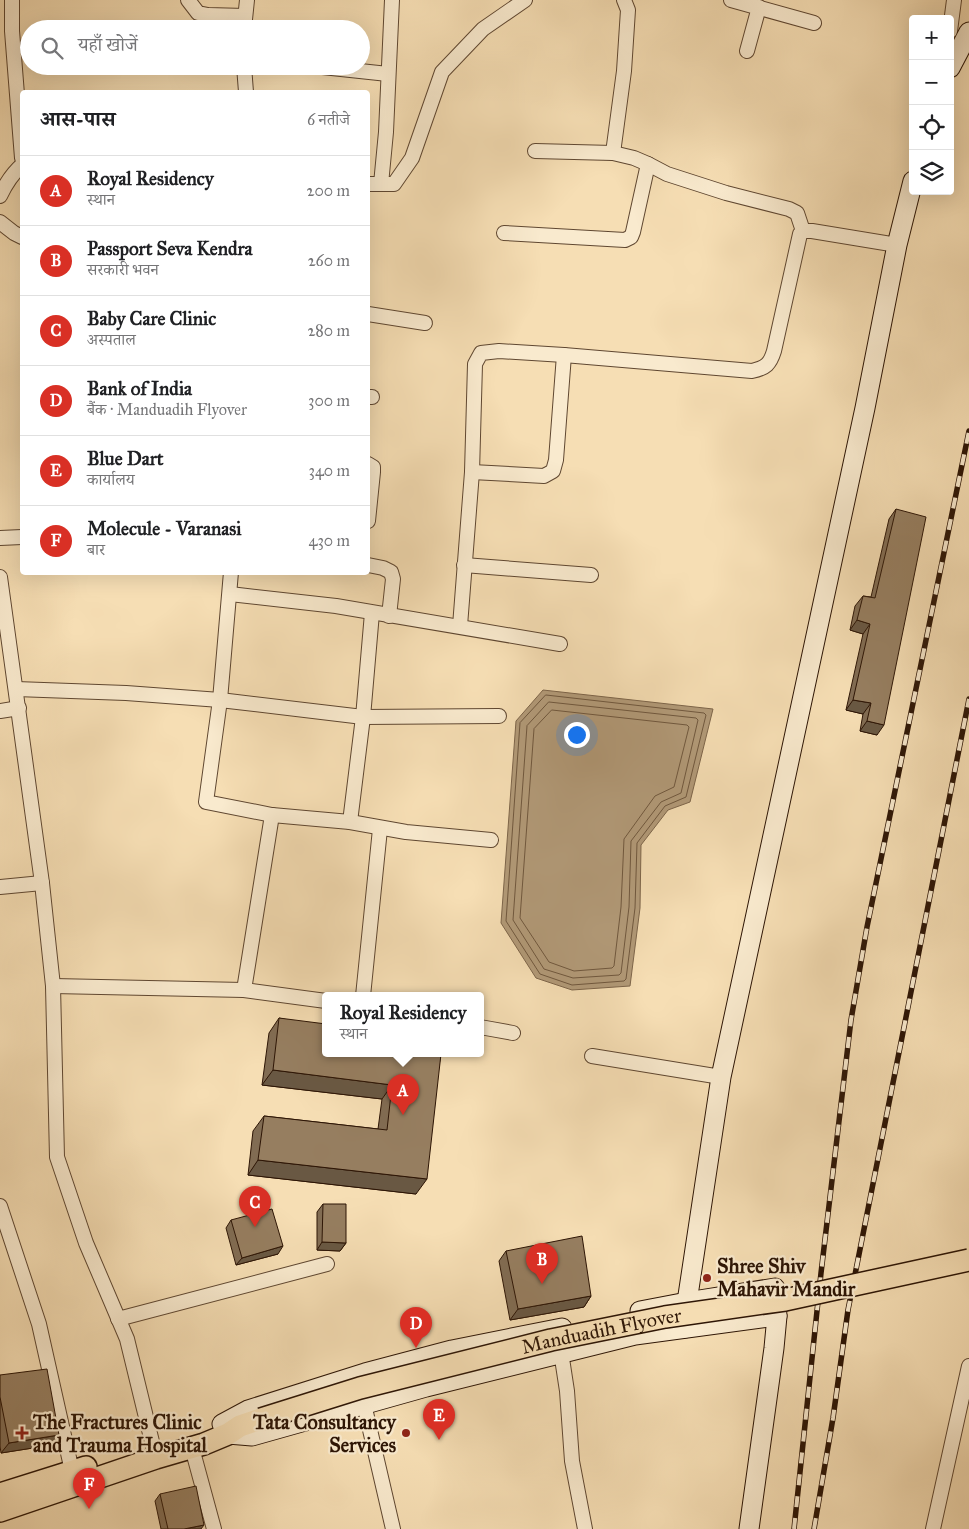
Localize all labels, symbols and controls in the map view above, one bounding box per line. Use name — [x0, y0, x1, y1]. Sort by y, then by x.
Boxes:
map controls — [909, 15, 954, 195]
button: + — [909, 15, 954, 60]
search box — [20, 20, 370, 75]
text: यहाँ खोजें — [78, 33, 138, 56]
icon: search — [38, 34, 66, 62]
button: − — [909, 60, 954, 105]
button: locate — [909, 105, 954, 150]
text: आस-पास — [40, 106, 115, 132]
text: 6 नतीजे — [307, 110, 350, 129]
button: layers — [909, 150, 954, 195]
text: Royal Residency — [87, 167, 214, 190]
text: A — [51, 181, 61, 200]
text: 200 m — [307, 181, 350, 200]
text: स्थान — [87, 190, 115, 209]
text: Passport Seva Kendra — [87, 237, 253, 260]
text: B — [51, 251, 61, 270]
text: 260 m — [308, 251, 350, 270]
text: सरकारी भवन — [87, 260, 159, 279]
text: Baby Care Clinic — [87, 307, 216, 330]
text: C — [51, 321, 61, 340]
text: 280 m — [307, 321, 350, 340]
text: अस्पताल — [87, 330, 136, 349]
text: Bank of India — [87, 377, 192, 400]
text: D — [50, 391, 62, 410]
text: 300 m — [308, 391, 350, 410]
text: बैंक · Manduadih Flyover — [87, 400, 247, 419]
text: Blue Dart — [87, 447, 164, 470]
text: E — [50, 461, 62, 480]
text: 340 m — [308, 461, 350, 480]
text: कार्यालय — [87, 470, 135, 489]
text: Molecule - Varanasi — [87, 517, 241, 540]
text: F — [51, 531, 61, 550]
text: 430 m — [308, 531, 350, 550]
text: बार — [87, 540, 105, 559]
your location — [564, 722, 590, 748]
popup — [322, 992, 484, 1057]
text: Royal Residency — [340, 1001, 466, 1024]
text: स्थान — [340, 1024, 368, 1043]
pin: A — [387, 1074, 419, 1115]
pin: C — [239, 1186, 271, 1227]
pin: B — [526, 1243, 558, 1284]
place label: Shree Shiv Mahavir Mandir — [717, 1254, 856, 1301]
marker: Shree Shiv Mahavir Mandir — [701, 1272, 713, 1284]
street label: Manduadih Flyover — [519, 1303, 683, 1359]
pin: D — [400, 1307, 432, 1348]
pin: E — [423, 1399, 455, 1440]
place label: The Fractures Clinic and Trauma Hospital — [32, 1410, 208, 1458]
place label: Tata Consultancy Services — [252, 1410, 398, 1457]
marker: The Fractures Clinic and Trauma Hospital — [15, 1426, 29, 1440]
marker: Tata Consultancy Services — [400, 1427, 412, 1439]
pin: F — [73, 1468, 105, 1509]

